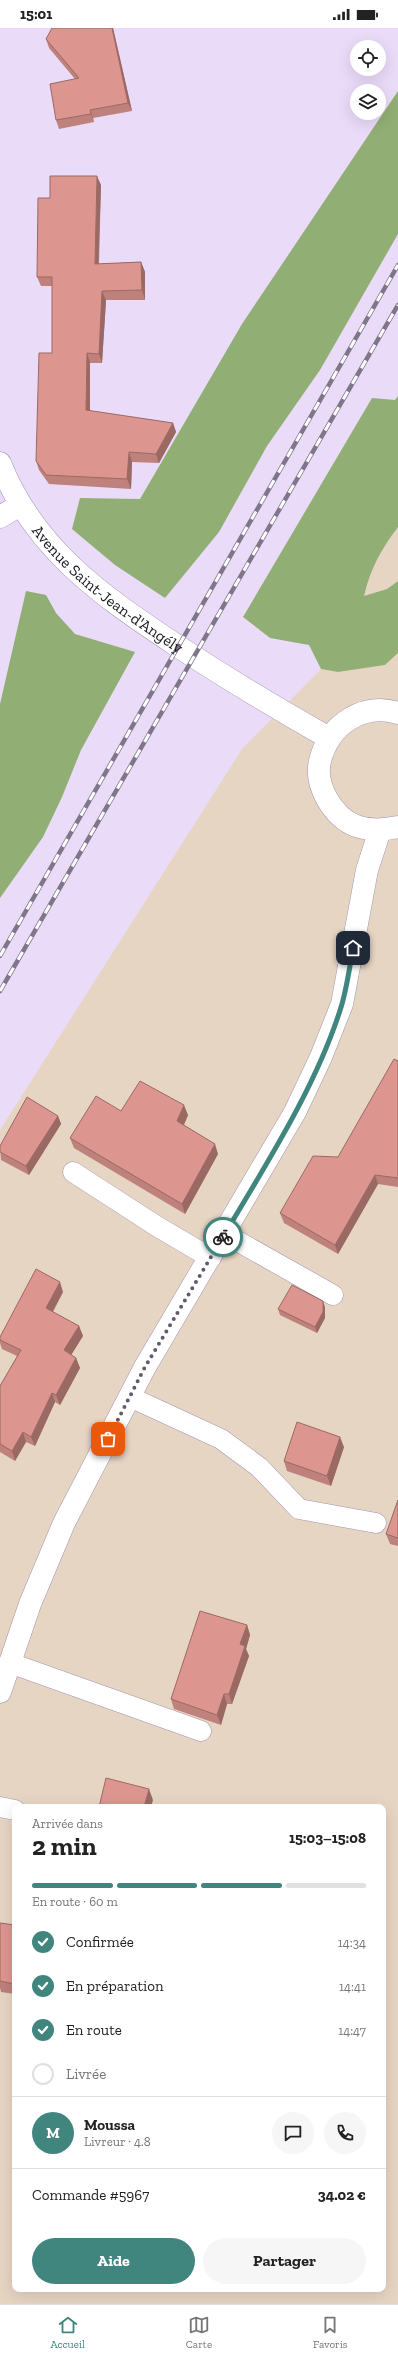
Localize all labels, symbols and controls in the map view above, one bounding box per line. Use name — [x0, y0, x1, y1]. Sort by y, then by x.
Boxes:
text: 15:01 — [20, 5, 52, 23]
map controls — [350, 40, 386, 120]
button: locate — [350, 40, 386, 76]
button: layers — [350, 84, 386, 120]
street label: Avenue Saint-Jean-d'Angély — [28, 521, 188, 657]
pin — [336, 931, 370, 965]
icon: home — [342, 937, 364, 959]
courier — [203, 1217, 243, 1257]
icon: bike — [212, 1226, 234, 1248]
pin — [91, 1422, 125, 1456]
icon: bag — [97, 1428, 119, 1450]
text: Arrivée dans — [32, 1816, 103, 1831]
text: 15:03–15:08 — [289, 1829, 366, 1847]
text: 2 min — [32, 1830, 97, 1862]
text: En route · 60 m — [32, 1894, 118, 1909]
icon: check — [32, 1931, 54, 1953]
text: Confirmée — [66, 1933, 134, 1951]
text: 14:34 — [338, 1935, 366, 1950]
icon: check — [32, 1975, 54, 1997]
text: En préparation — [66, 1977, 164, 1995]
text: 14:41 — [339, 1979, 366, 1994]
icon: check — [32, 2019, 54, 2041]
text: En route — [66, 2021, 122, 2039]
text: 14:47 — [338, 2023, 366, 2038]
text: Livrée — [66, 2065, 106, 2083]
button: chat — [272, 2112, 314, 2154]
button: phone — [324, 2112, 366, 2154]
text: Moussa — [84, 2116, 135, 2134]
text: M — [46, 2124, 60, 2142]
text: Livreur · 4.8 — [84, 2134, 151, 2149]
text: Commande #5967 — [32, 2186, 149, 2204]
text: 34.02 € — [318, 2186, 366, 2204]
button: Aide — [32, 2238, 195, 2284]
button: Partager — [203, 2238, 366, 2284]
tab: Accueil — [50, 2314, 85, 2351]
tab: Carte — [186, 2314, 212, 2351]
tab: Favoris — [313, 2314, 348, 2351]

